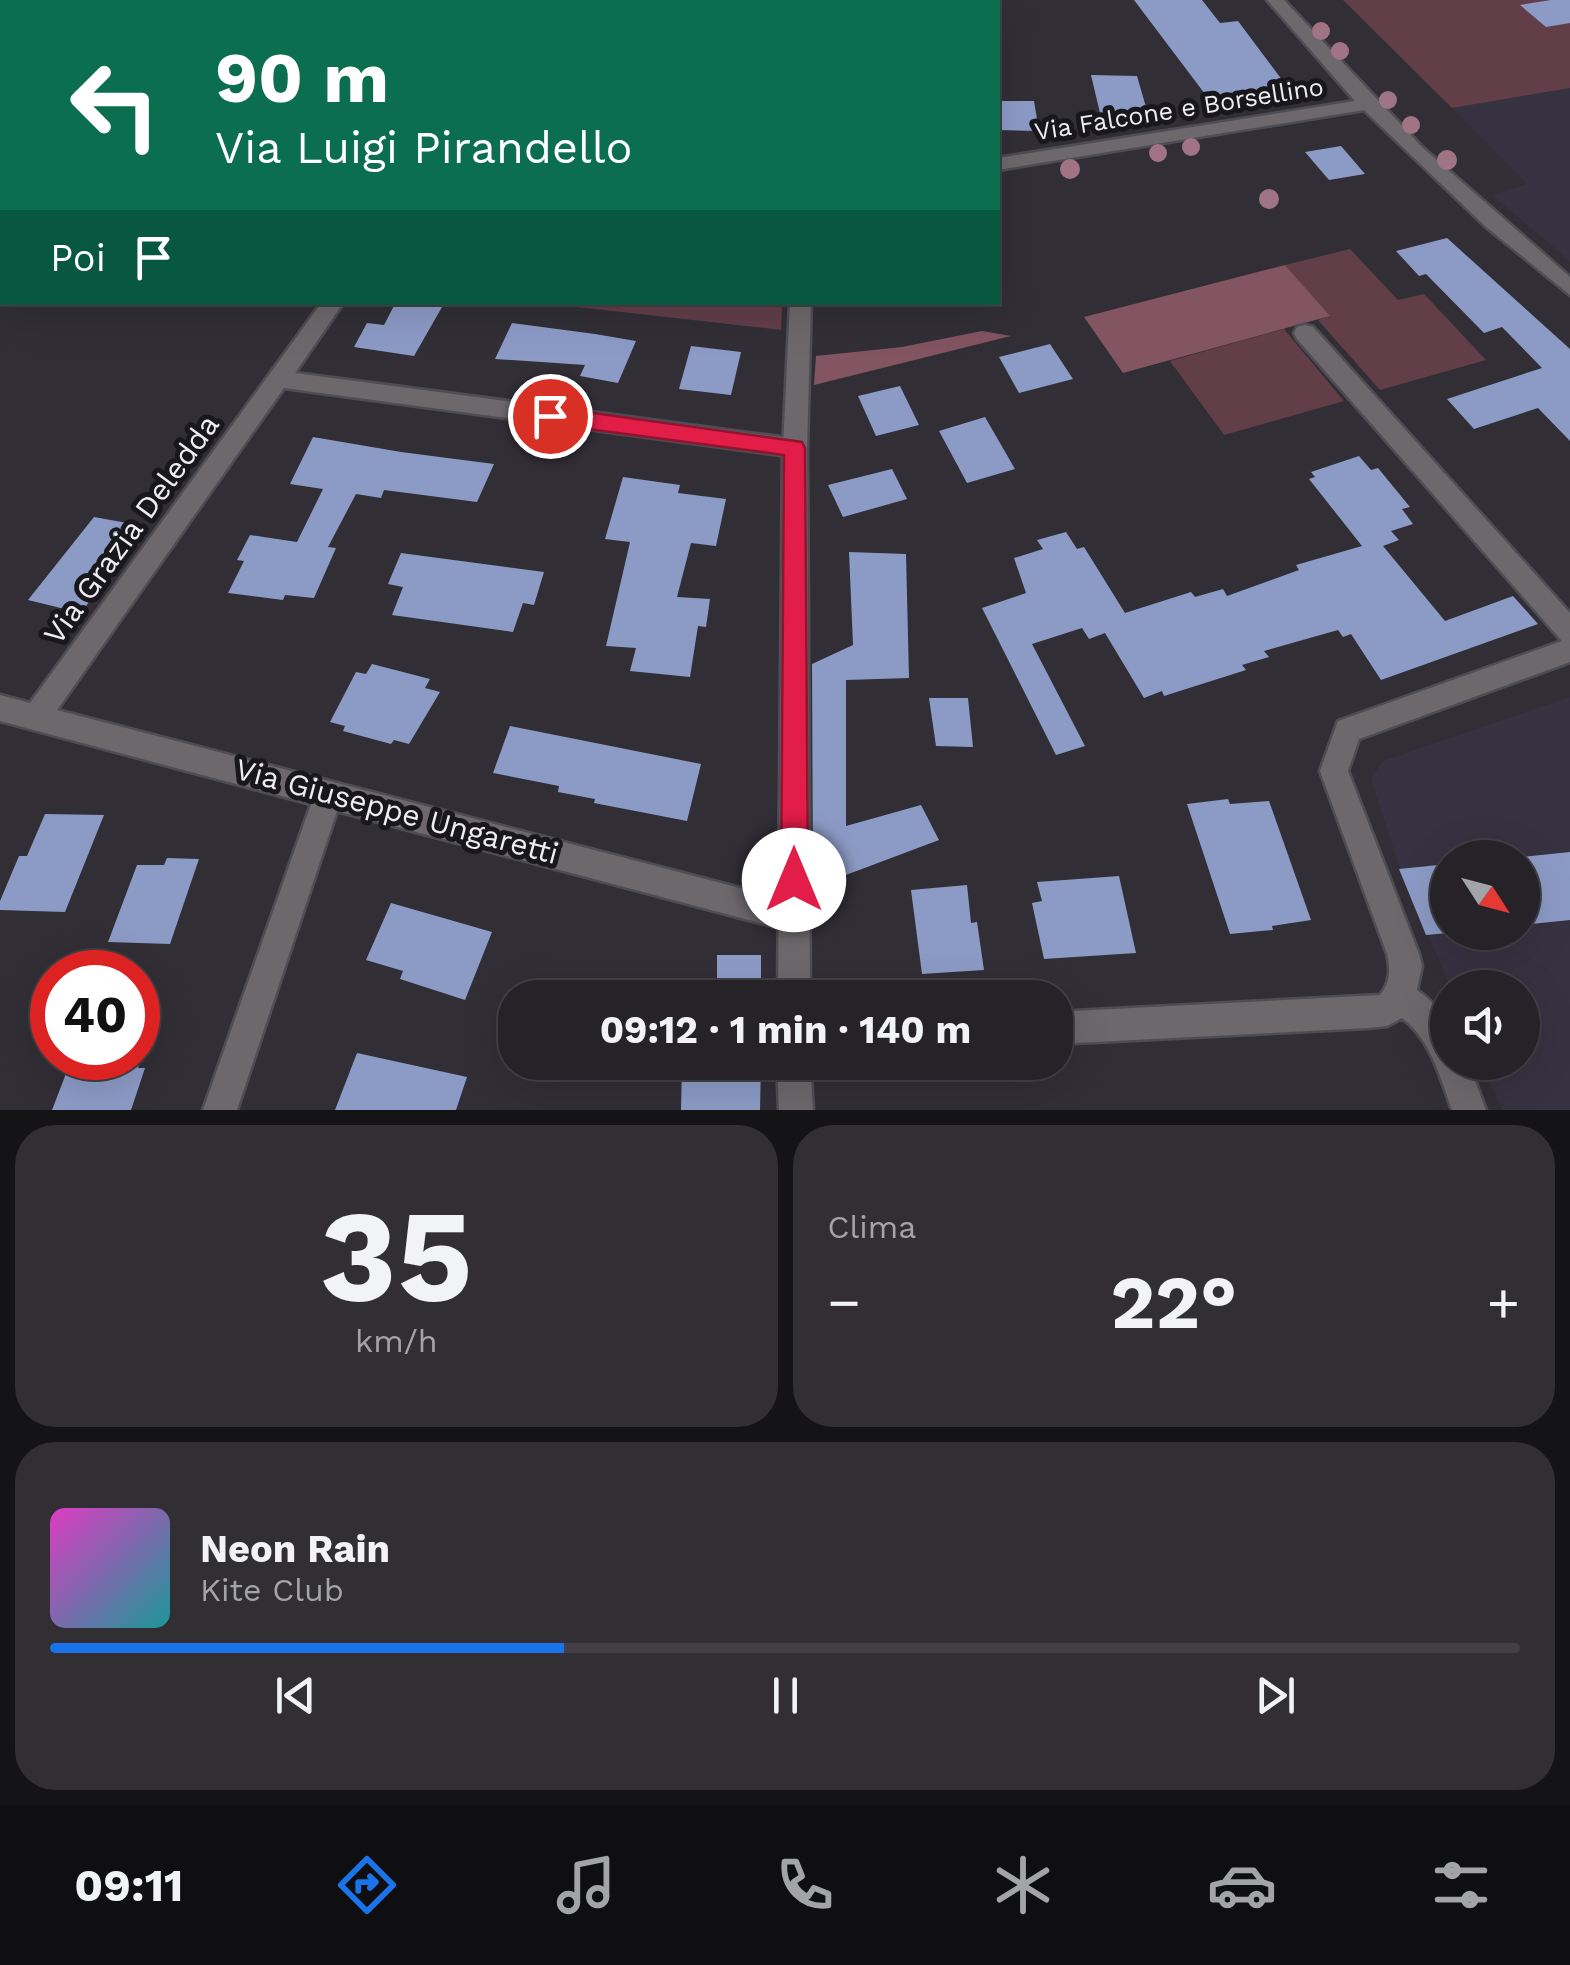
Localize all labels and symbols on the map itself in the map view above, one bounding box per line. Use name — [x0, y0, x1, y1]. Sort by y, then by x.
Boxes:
street label: Via Falcone e Borsellino — [1032, 72, 1326, 146]
pin — [508, 374, 593, 459]
street label: Via Grazia Deledda — [36, 407, 226, 651]
street label: Via Giuseppe Ungaretti — [232, 751, 562, 871]
position arrow — [742, 828, 846, 932]
north arrow — [1430, 840, 1540, 950]
speed limit sign: 40 — [30, 950, 160, 1080]

